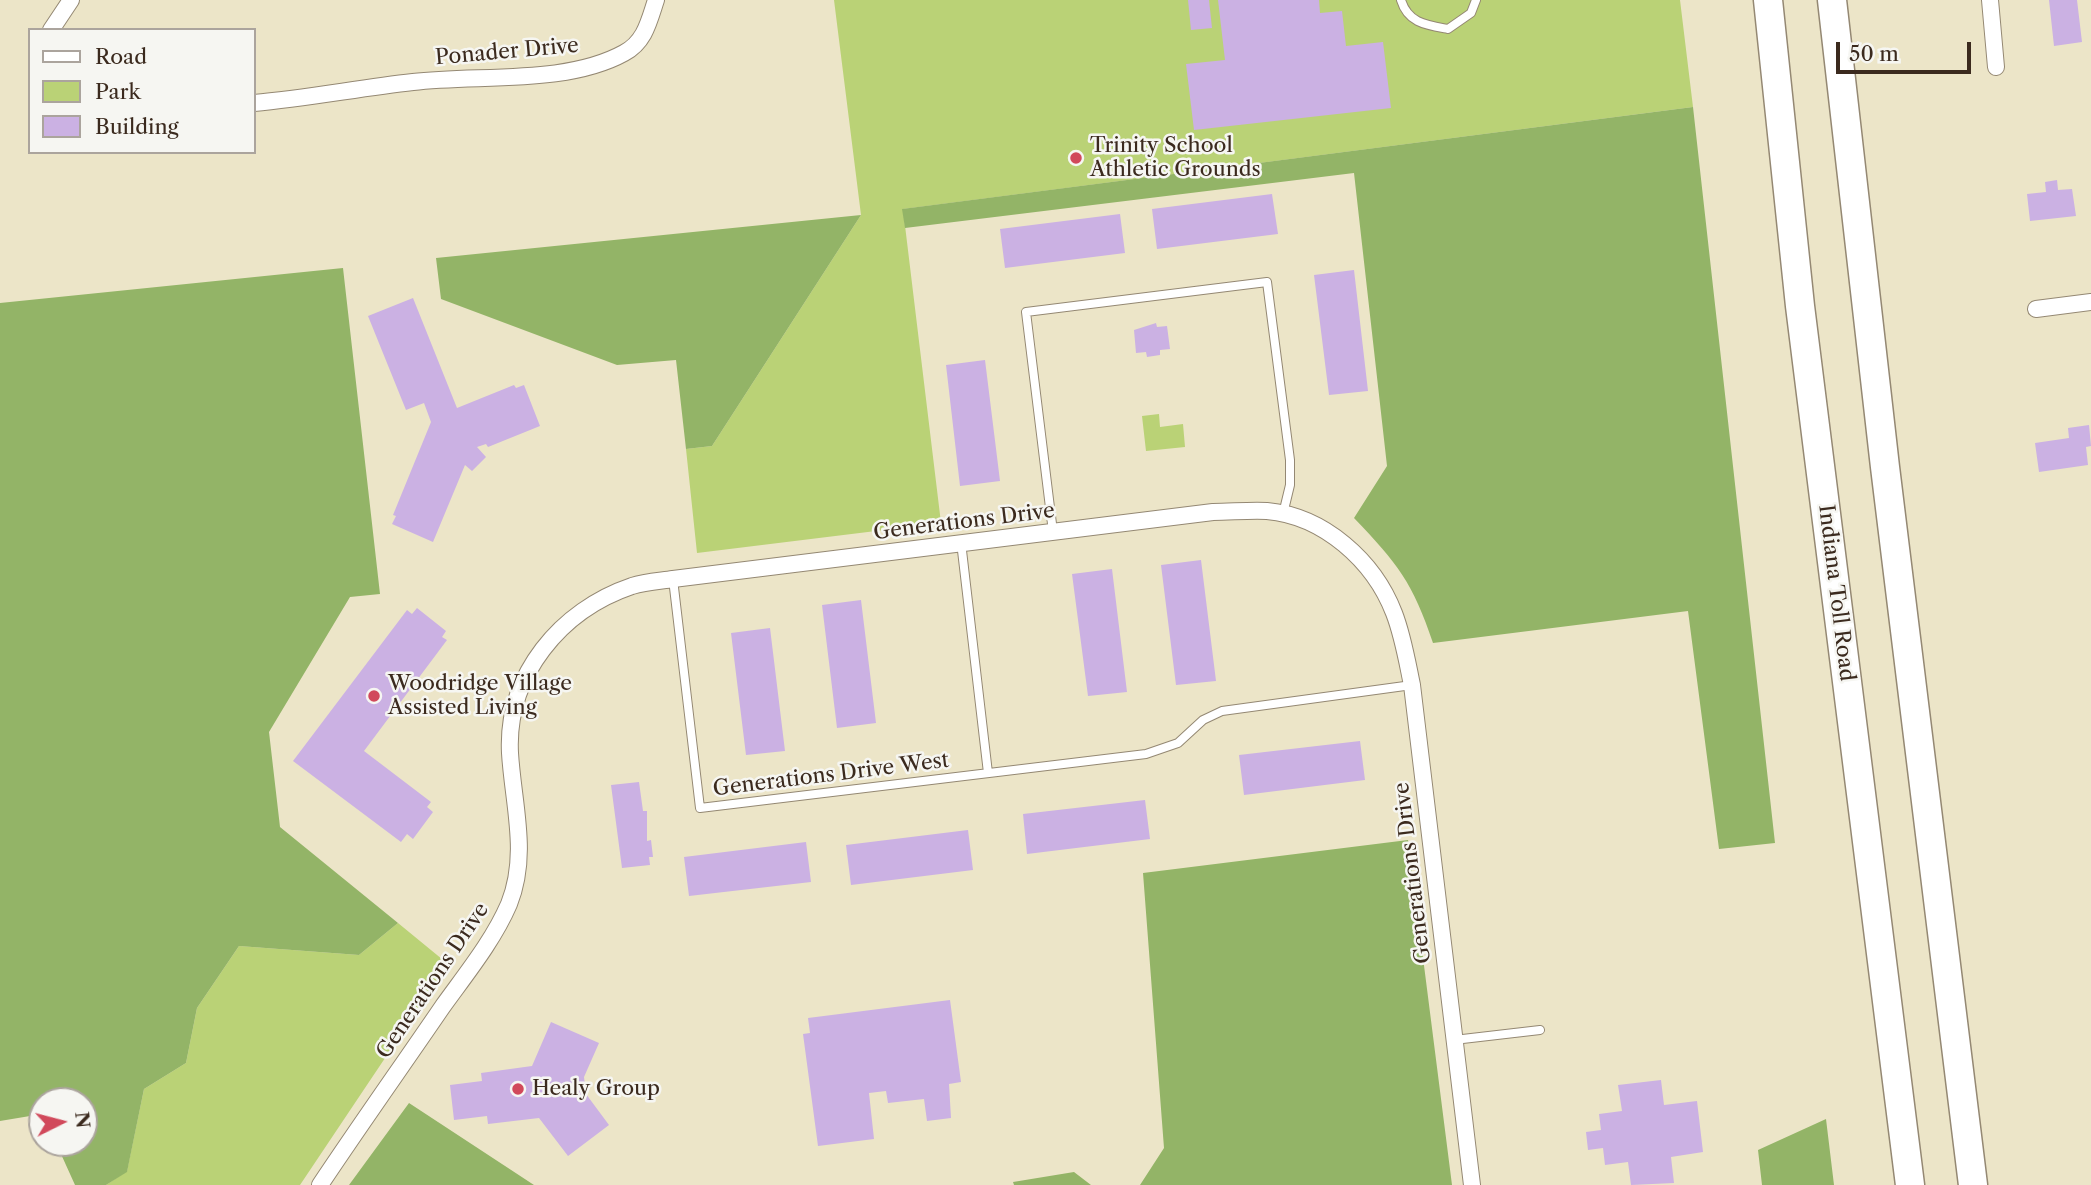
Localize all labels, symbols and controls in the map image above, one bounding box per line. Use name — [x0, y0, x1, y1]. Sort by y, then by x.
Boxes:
legend — [28, 28, 256, 154]
scale bar — [1839, 28, 1974, 72]
street label: Ponader Drive — [434, 33, 580, 71]
text: 50 m — [1849, 41, 1899, 66]
text: Road — [95, 44, 147, 69]
text: Park — [95, 79, 141, 104]
text: Building — [95, 114, 179, 139]
place label: Trinity School Athletic Grounds — [1090, 133, 1261, 183]
marker: Trinity School Athletic Grounds — [1068, 150, 1084, 166]
street label: Generations Drive — [872, 498, 1056, 546]
street label: Indiana Toll Road — [1813, 503, 1859, 683]
place label: Woodridge Village Assisted Living — [388, 671, 572, 721]
marker: Woodridge Village Assisted Living — [366, 688, 382, 704]
street label: Generations Drive West — [712, 748, 950, 802]
street label: Generations Drive — [1389, 781, 1437, 965]
street label: Generations Drive — [372, 898, 494, 1064]
place label: Healy Group — [532, 1076, 660, 1102]
marker: Healy Group — [510, 1081, 526, 1097]
north arrow — [28, 1087, 98, 1157]
text: N — [70, 1111, 95, 1129]

